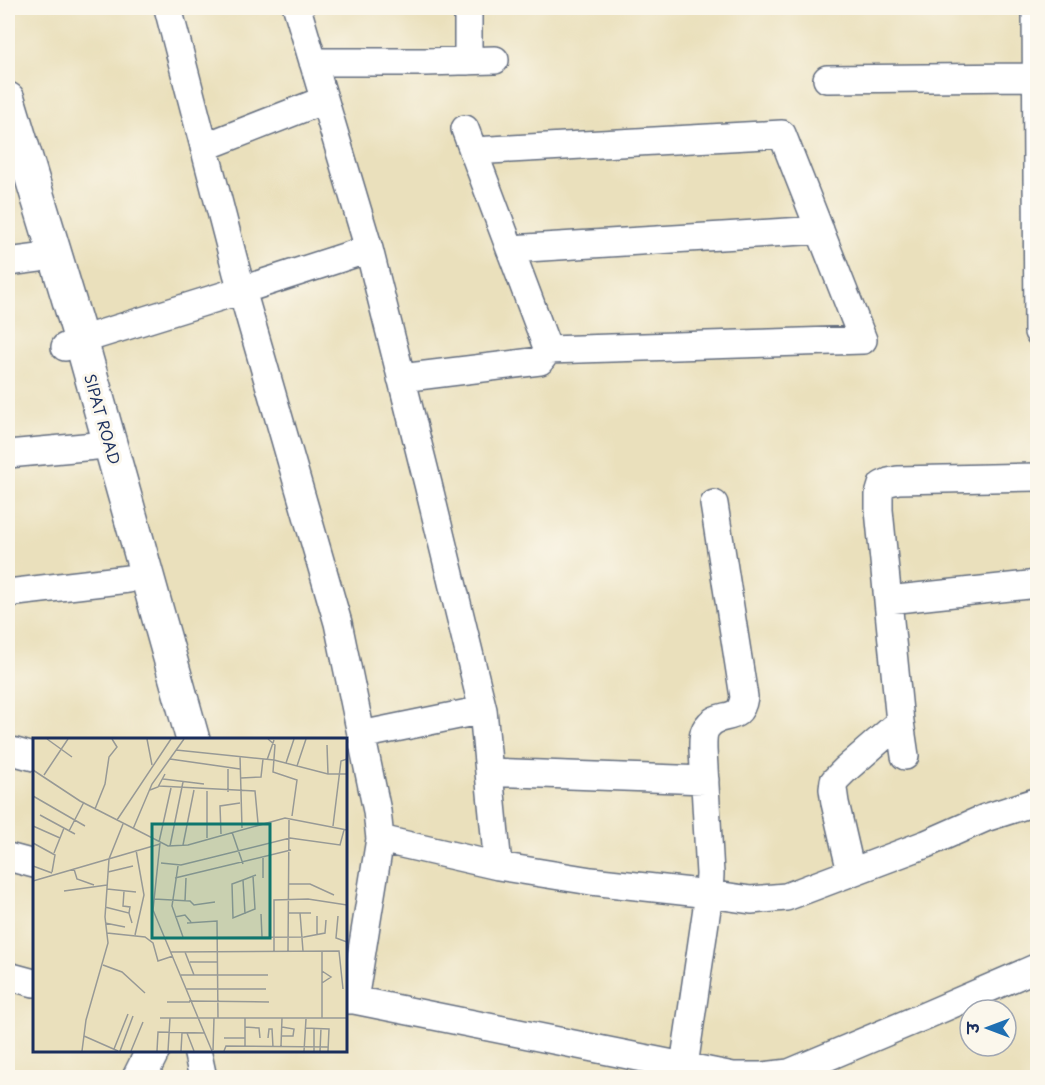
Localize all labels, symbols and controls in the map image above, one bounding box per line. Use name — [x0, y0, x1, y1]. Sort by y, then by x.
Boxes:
street label: SIPAT ROAD — [79, 371, 127, 467]
inset map — [33, 738, 346, 1052]
north arrow — [958, 998, 1018, 1058]
text: उ — [960, 1021, 984, 1035]

